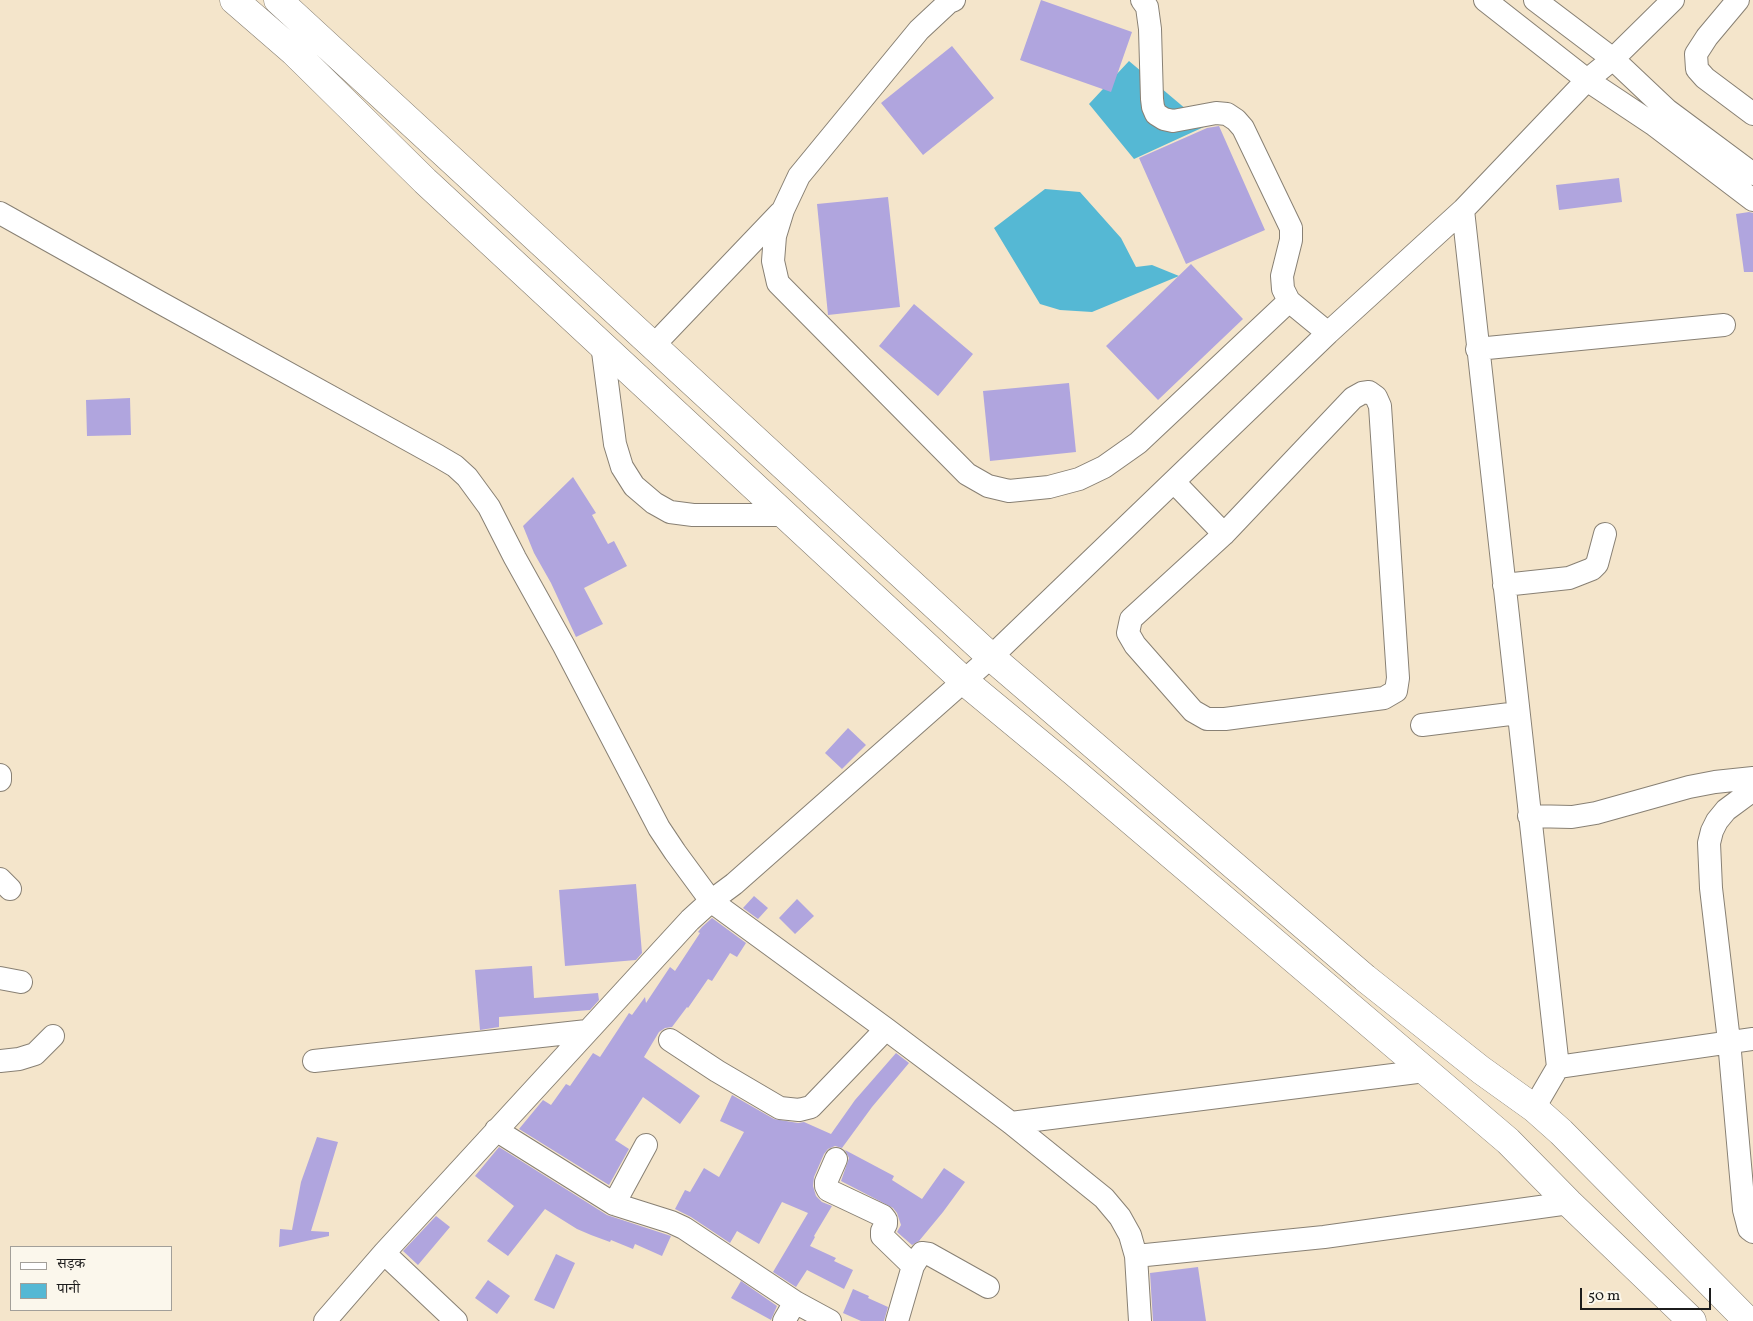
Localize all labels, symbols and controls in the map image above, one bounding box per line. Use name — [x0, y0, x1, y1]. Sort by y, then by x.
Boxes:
legend — [10, 1246, 172, 1311]
text: सड़क — [57, 1254, 85, 1275]
scale bar — [1583, 1278, 1714, 1310]
text: पानी — [57, 1279, 80, 1300]
text: 50 m — [1588, 1286, 1620, 1307]

